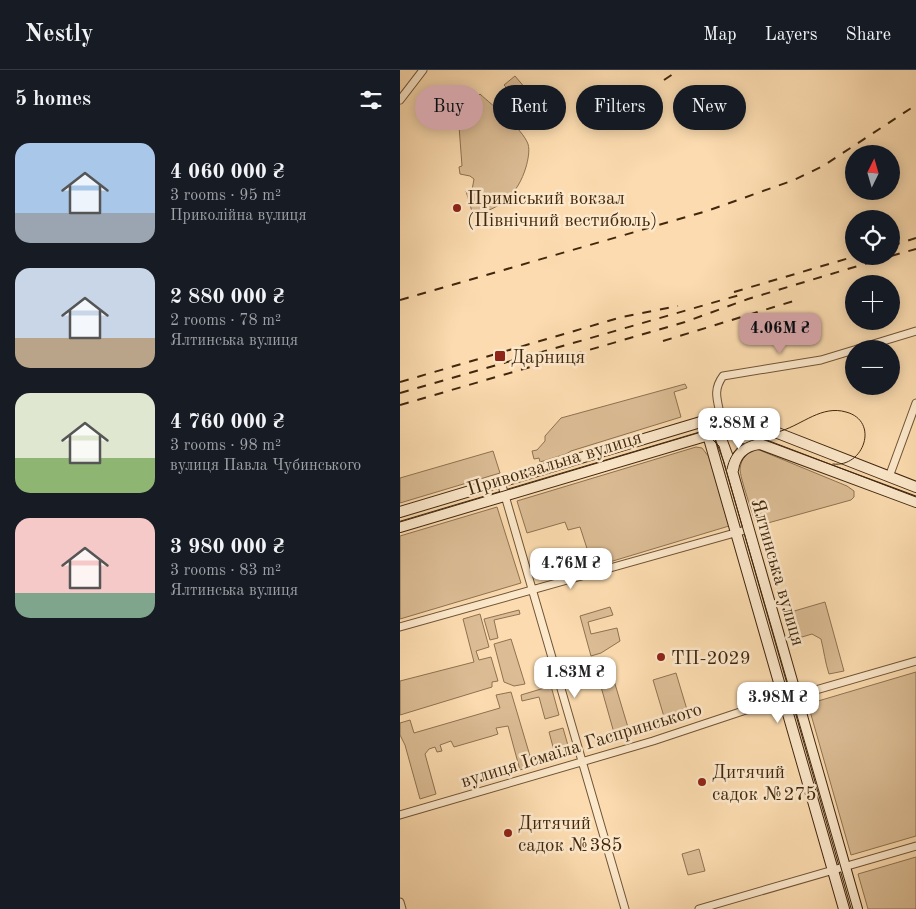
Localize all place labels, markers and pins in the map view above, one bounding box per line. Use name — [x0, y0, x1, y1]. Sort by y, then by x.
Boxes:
place label: Приміський вокзал (Північний вестибюль) — [467, 190, 657, 231]
marker: Приміський вокзал (Північний вестибюль) — [451, 202, 463, 214]
pin: 4.06M ₴ — [734, 312, 826, 355]
marker: Дарниця — [493, 349, 507, 363]
place label: Дарниця — [511, 349, 585, 368]
pin: 2.88M ₴ — [693, 408, 785, 450]
pin: 4.76M ₴ — [525, 548, 617, 590]
place label: ТП-2029 — [671, 650, 751, 669]
marker: ТП-2029 — [655, 651, 667, 663]
pin: 1.83M ₴ — [529, 656, 621, 699]
pin: 3.98M ₴ — [732, 682, 824, 724]
place label: Дитячий садок №275 — [712, 764, 817, 805]
marker: Дитячий садок №275 — [696, 776, 708, 788]
place label: Дитячий садок №385 — [518, 815, 623, 856]
marker: Дитячий садок №385 — [502, 827, 514, 839]

